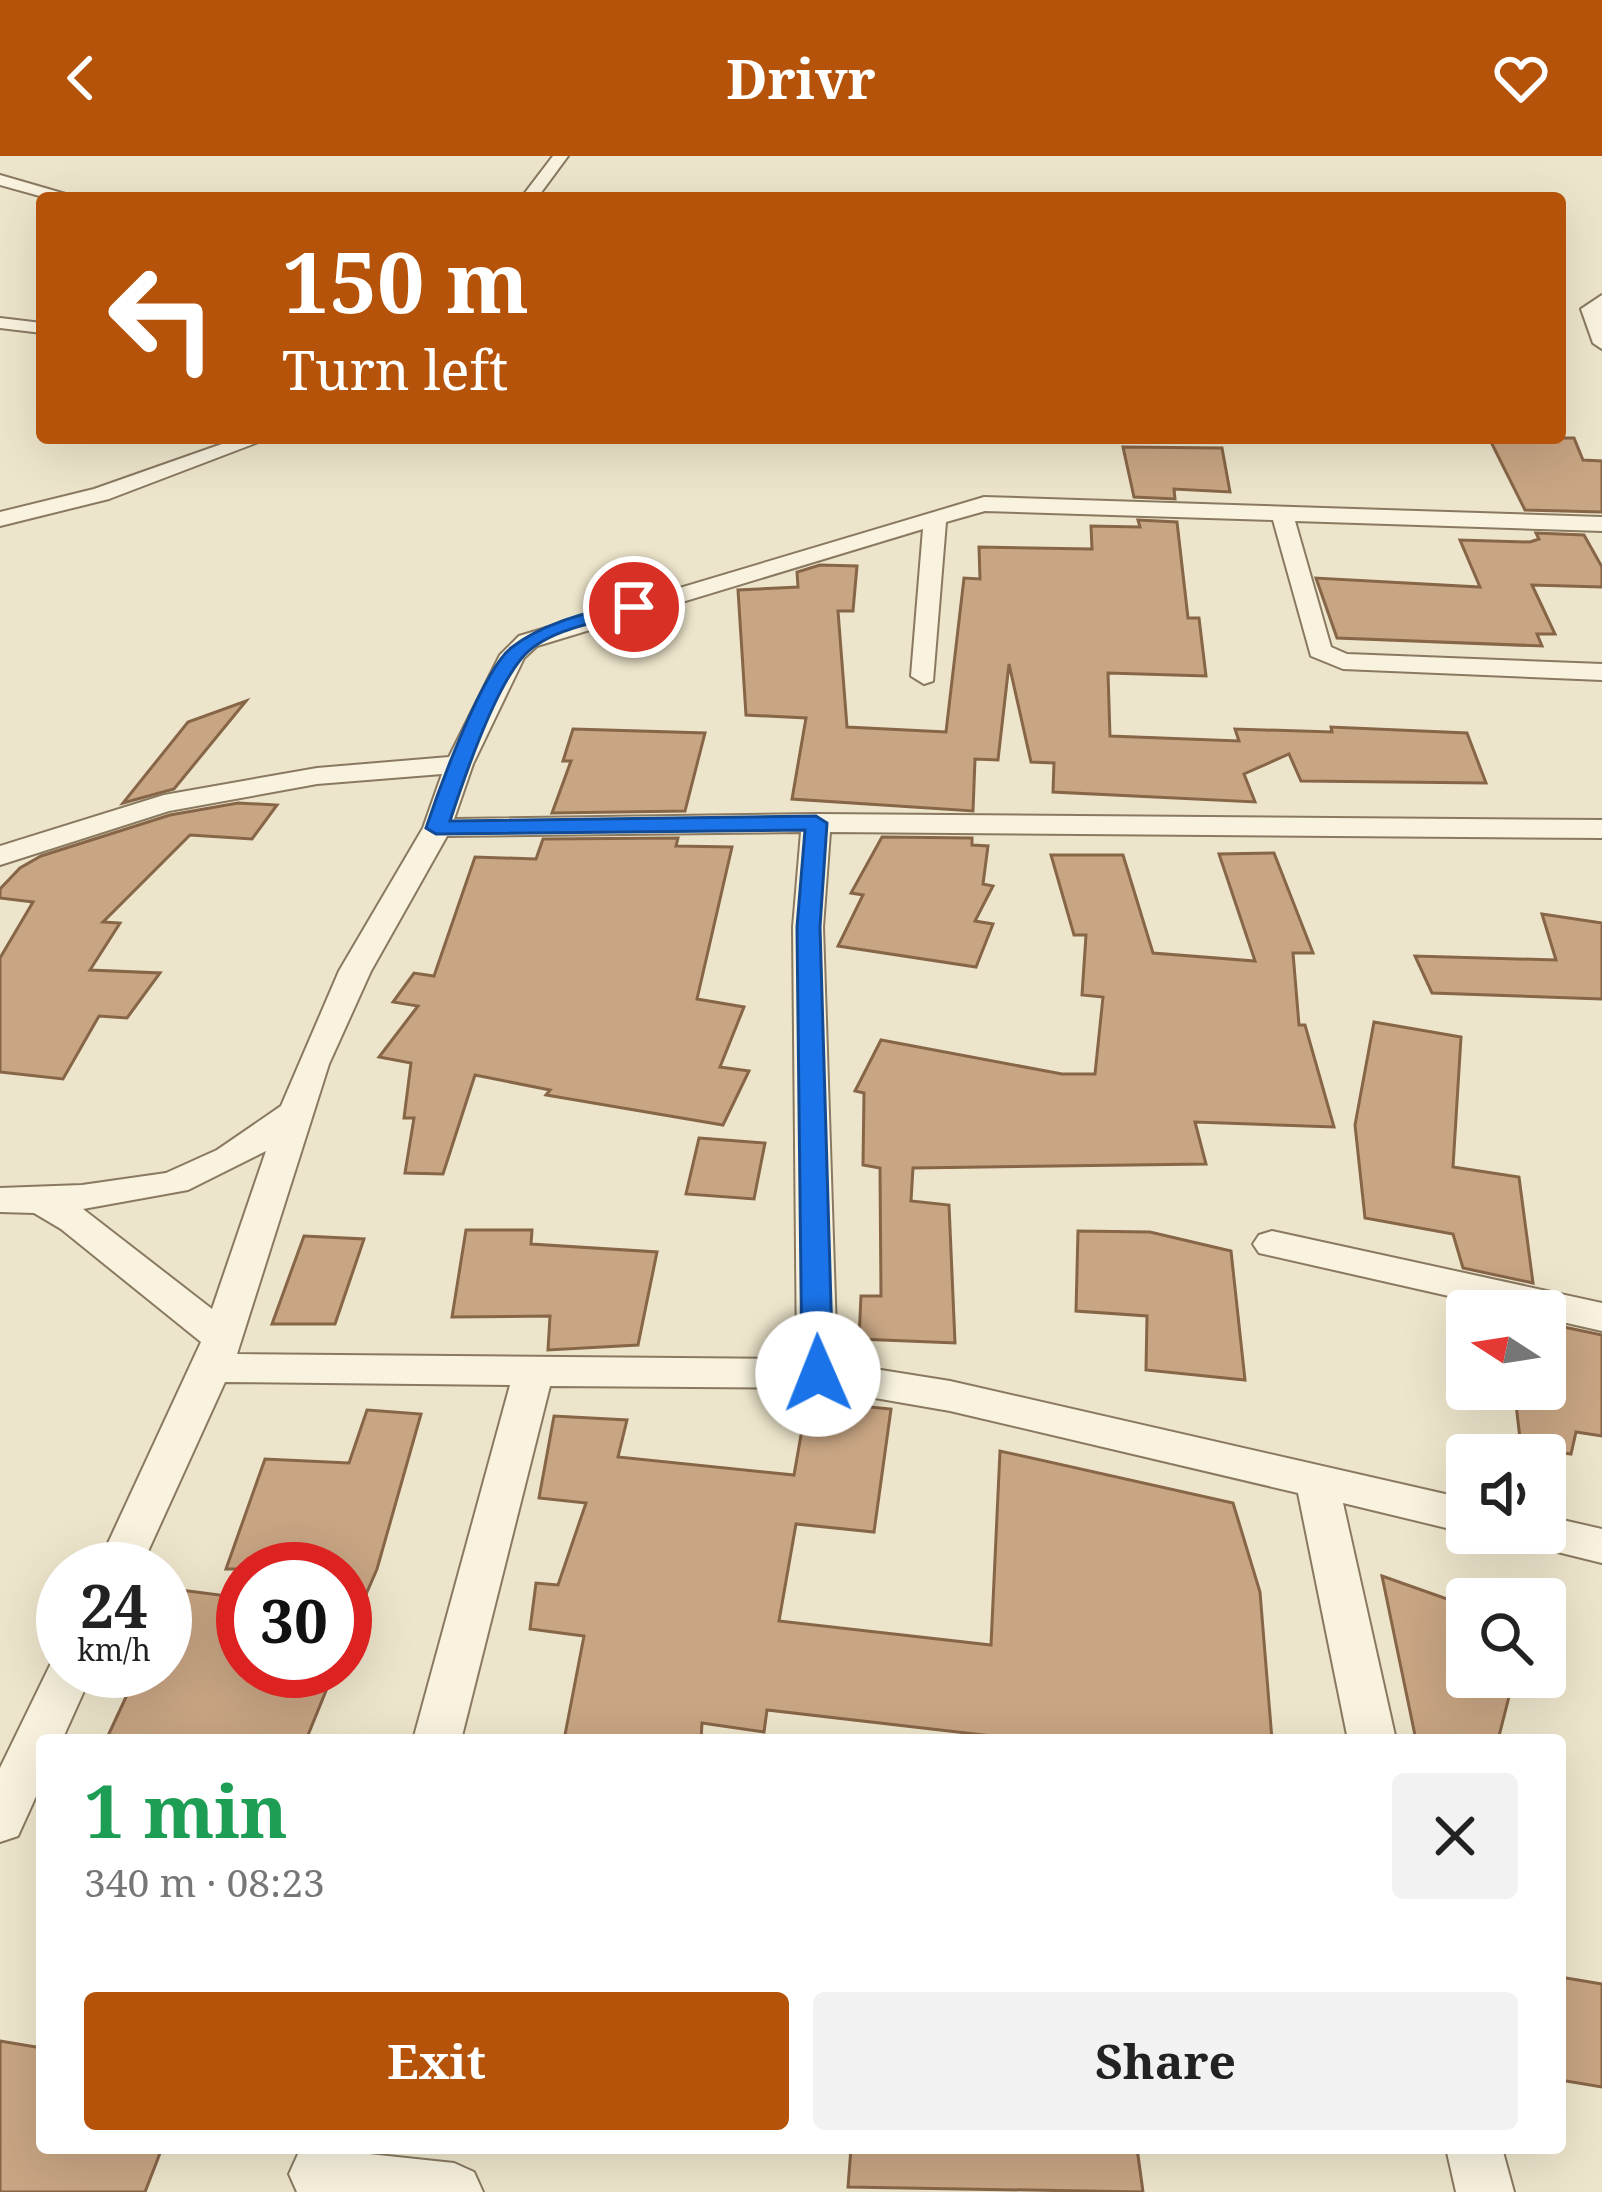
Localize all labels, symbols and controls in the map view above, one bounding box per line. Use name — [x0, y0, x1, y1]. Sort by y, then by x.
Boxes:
text: Drivr — [726, 41, 876, 115]
icon: back — [48, 45, 114, 111]
icon: heart — [1488, 45, 1554, 111]
text: 150 m — [282, 223, 529, 338]
icon: left — [84, 240, 240, 396]
text: Turn left — [282, 332, 508, 406]
pin — [583, 556, 685, 658]
icon: arrive — [601, 574, 667, 640]
north arrow — [1446, 1290, 1566, 1410]
map controls — [1446, 1290, 1566, 1698]
position arrow — [755, 1311, 881, 1437]
button: sound — [1446, 1434, 1566, 1554]
speed limit sign: 30 — [216, 1542, 372, 1698]
text: 24 — [80, 1564, 148, 1646]
button: search — [1446, 1578, 1566, 1698]
text: km/h — [77, 1629, 151, 1670]
text: 1 min — [84, 1761, 288, 1859]
button: close — [1392, 1773, 1518, 1899]
text: 340 m · 08:23 — [84, 1855, 325, 1908]
button: Exit — [84, 1992, 789, 2130]
button: Share — [813, 1992, 1518, 2130]

